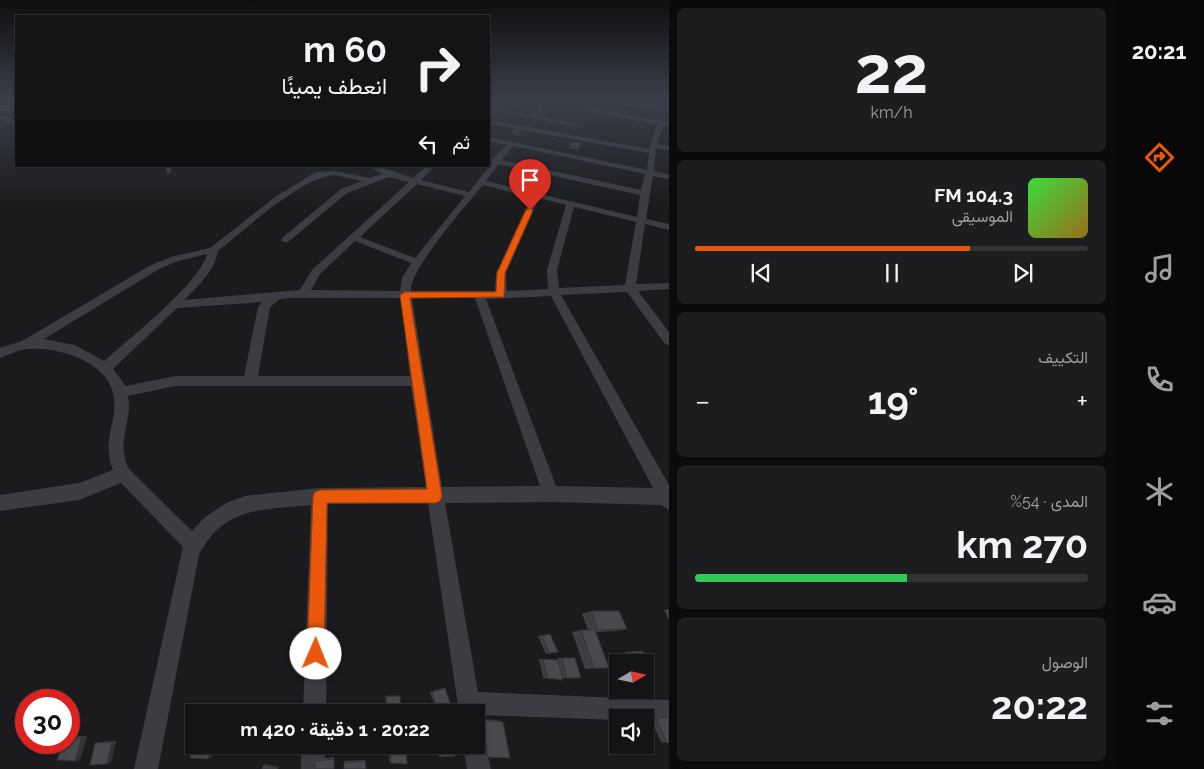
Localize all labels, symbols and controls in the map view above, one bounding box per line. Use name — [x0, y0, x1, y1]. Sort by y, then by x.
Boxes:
text: 60 m — [303, 29, 387, 70]
text: 22 — [855, 32, 928, 108]
icon: right — [405, 35, 470, 100]
text: 20:21 — [1132, 38, 1186, 64]
text: انعطف يمينًا — [282, 73, 387, 99]
text: km/h — [870, 103, 913, 122]
icon: left — [414, 130, 442, 158]
text: ثم — [452, 131, 470, 153]
icon: directions — [1142, 140, 1177, 175]
pin — [509, 159, 551, 210]
icon: arrive — [516, 166, 544, 194]
text: 104.3 FM — [934, 184, 1013, 206]
text: الموسيقى — [952, 207, 1013, 226]
icon: music — [1142, 251, 1177, 286]
icon: previous — [747, 259, 775, 287]
icon: pause — [878, 259, 906, 287]
icon: next — [1009, 259, 1037, 287]
text: التكييف — [1038, 348, 1088, 367]
icon: phone — [1142, 362, 1177, 397]
text: 19° — [868, 378, 919, 423]
text: − — [695, 385, 710, 418]
text: + — [1076, 385, 1088, 418]
icon: climate — [1142, 474, 1177, 509]
text: المدى · 54% — [1011, 492, 1088, 511]
text: 270 km — [956, 522, 1088, 567]
icon: car — [1142, 585, 1177, 620]
position arrow — [289, 627, 341, 679]
text: الوصول — [1042, 653, 1088, 672]
north arrow — [609, 654, 654, 699]
map controls — [609, 654, 654, 754]
text: 20:22 — [991, 683, 1088, 728]
speed limit sign: 30 — [15, 689, 80, 754]
icon: filters — [1142, 696, 1177, 731]
button: sound — [609, 709, 654, 754]
text: 20:22 · 1 دقيقة · 420 m — [240, 718, 430, 740]

